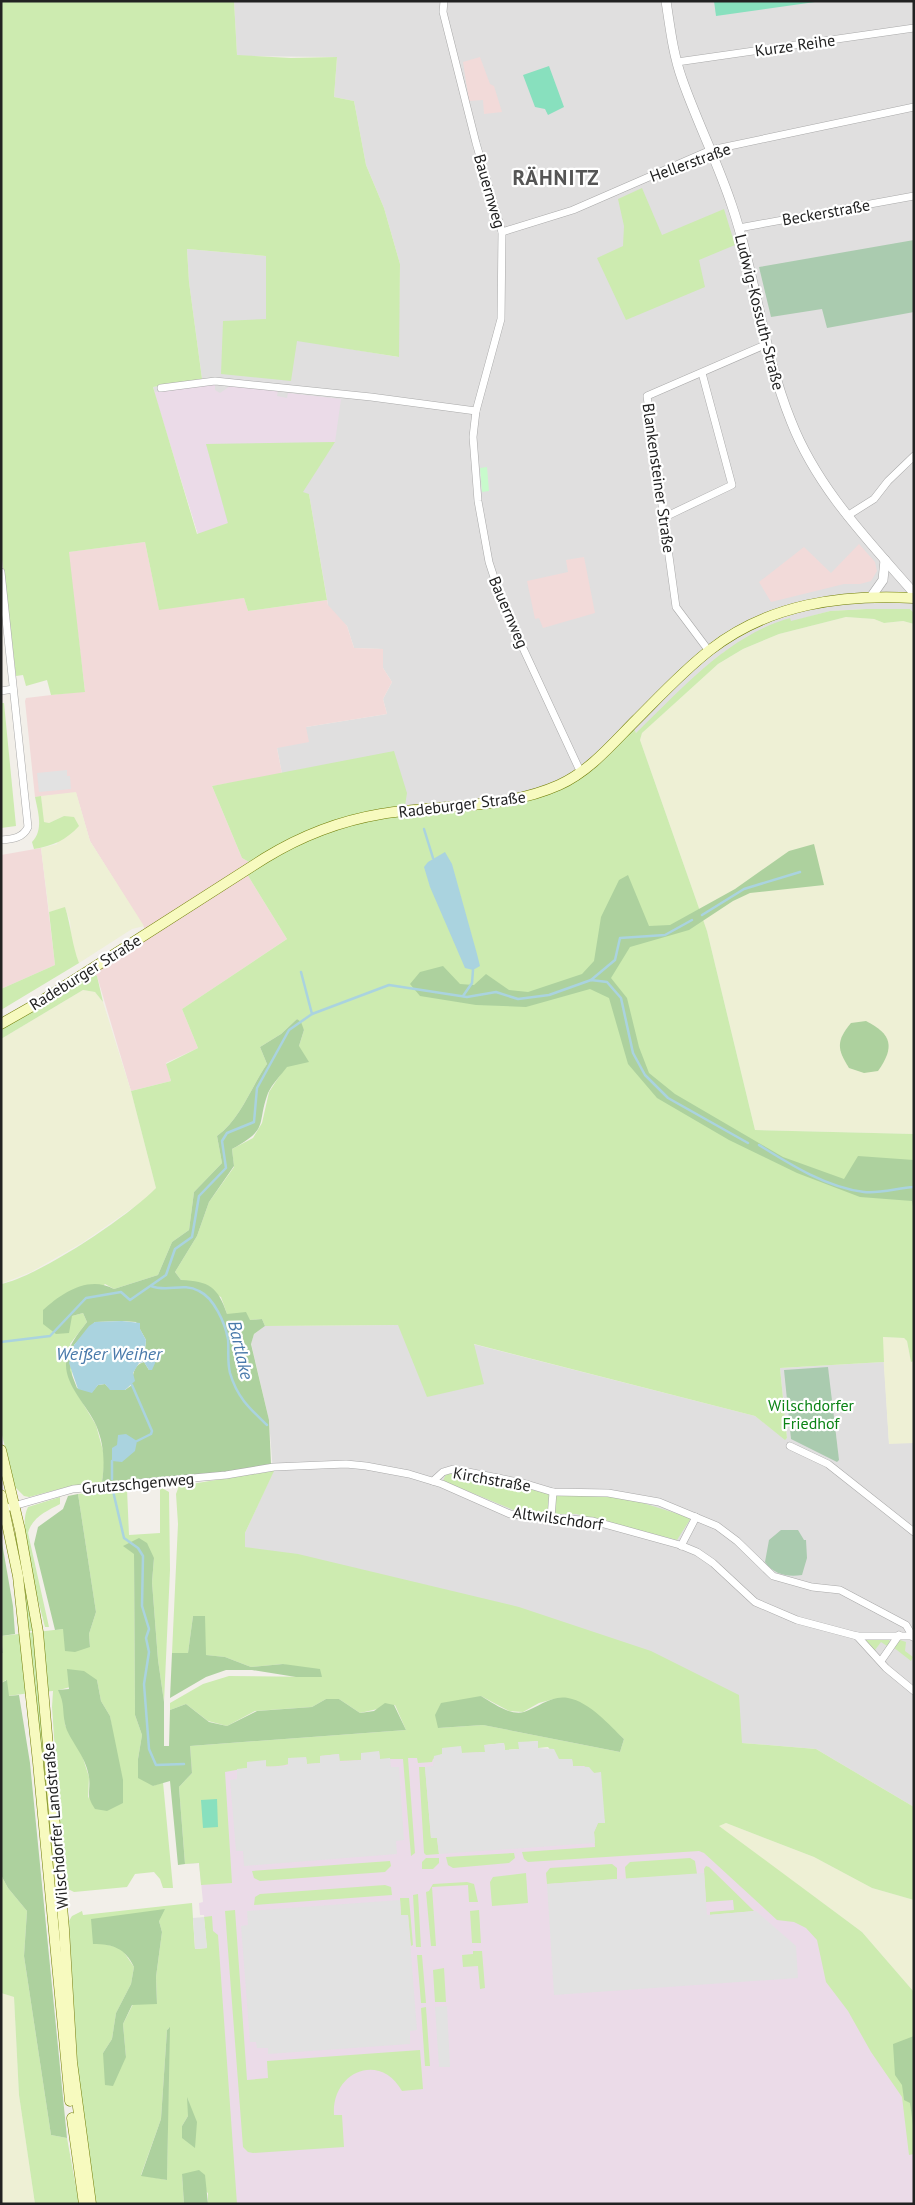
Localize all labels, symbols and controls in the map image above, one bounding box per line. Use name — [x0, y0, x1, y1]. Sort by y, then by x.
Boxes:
street label: Kurze Reihe — [754, 29, 836, 61]
street label: Hellerstraße — [647, 138, 733, 186]
street label: Bauernweg — [470, 152, 510, 230]
district label: RÄHNITZ — [512, 164, 600, 191]
street label: Beckerstraße — [781, 194, 871, 230]
street label: Ludwig-Kossuth-Straße — [731, 232, 789, 392]
street label: Blankensteiner Straße — [639, 402, 679, 554]
street label: Bauernweg — [485, 573, 533, 651]
street label: Radeburger Straße — [397, 786, 527, 822]
street label: Radeburger Straße — [25, 930, 145, 1014]
water label: Bartlake — [223, 1318, 259, 1382]
water label: Weißer Weiher — [56, 1342, 163, 1365]
park label: Wilschdorfer Friedhof — [768, 1395, 855, 1433]
street label: Kirchstraße — [452, 1462, 532, 1496]
street label: Grutzschgenweg — [81, 1468, 195, 1498]
street label: Altwilschdorf — [512, 1502, 605, 1534]
street label: Wilschdorfer Landstraße — [38, 1742, 72, 1910]

